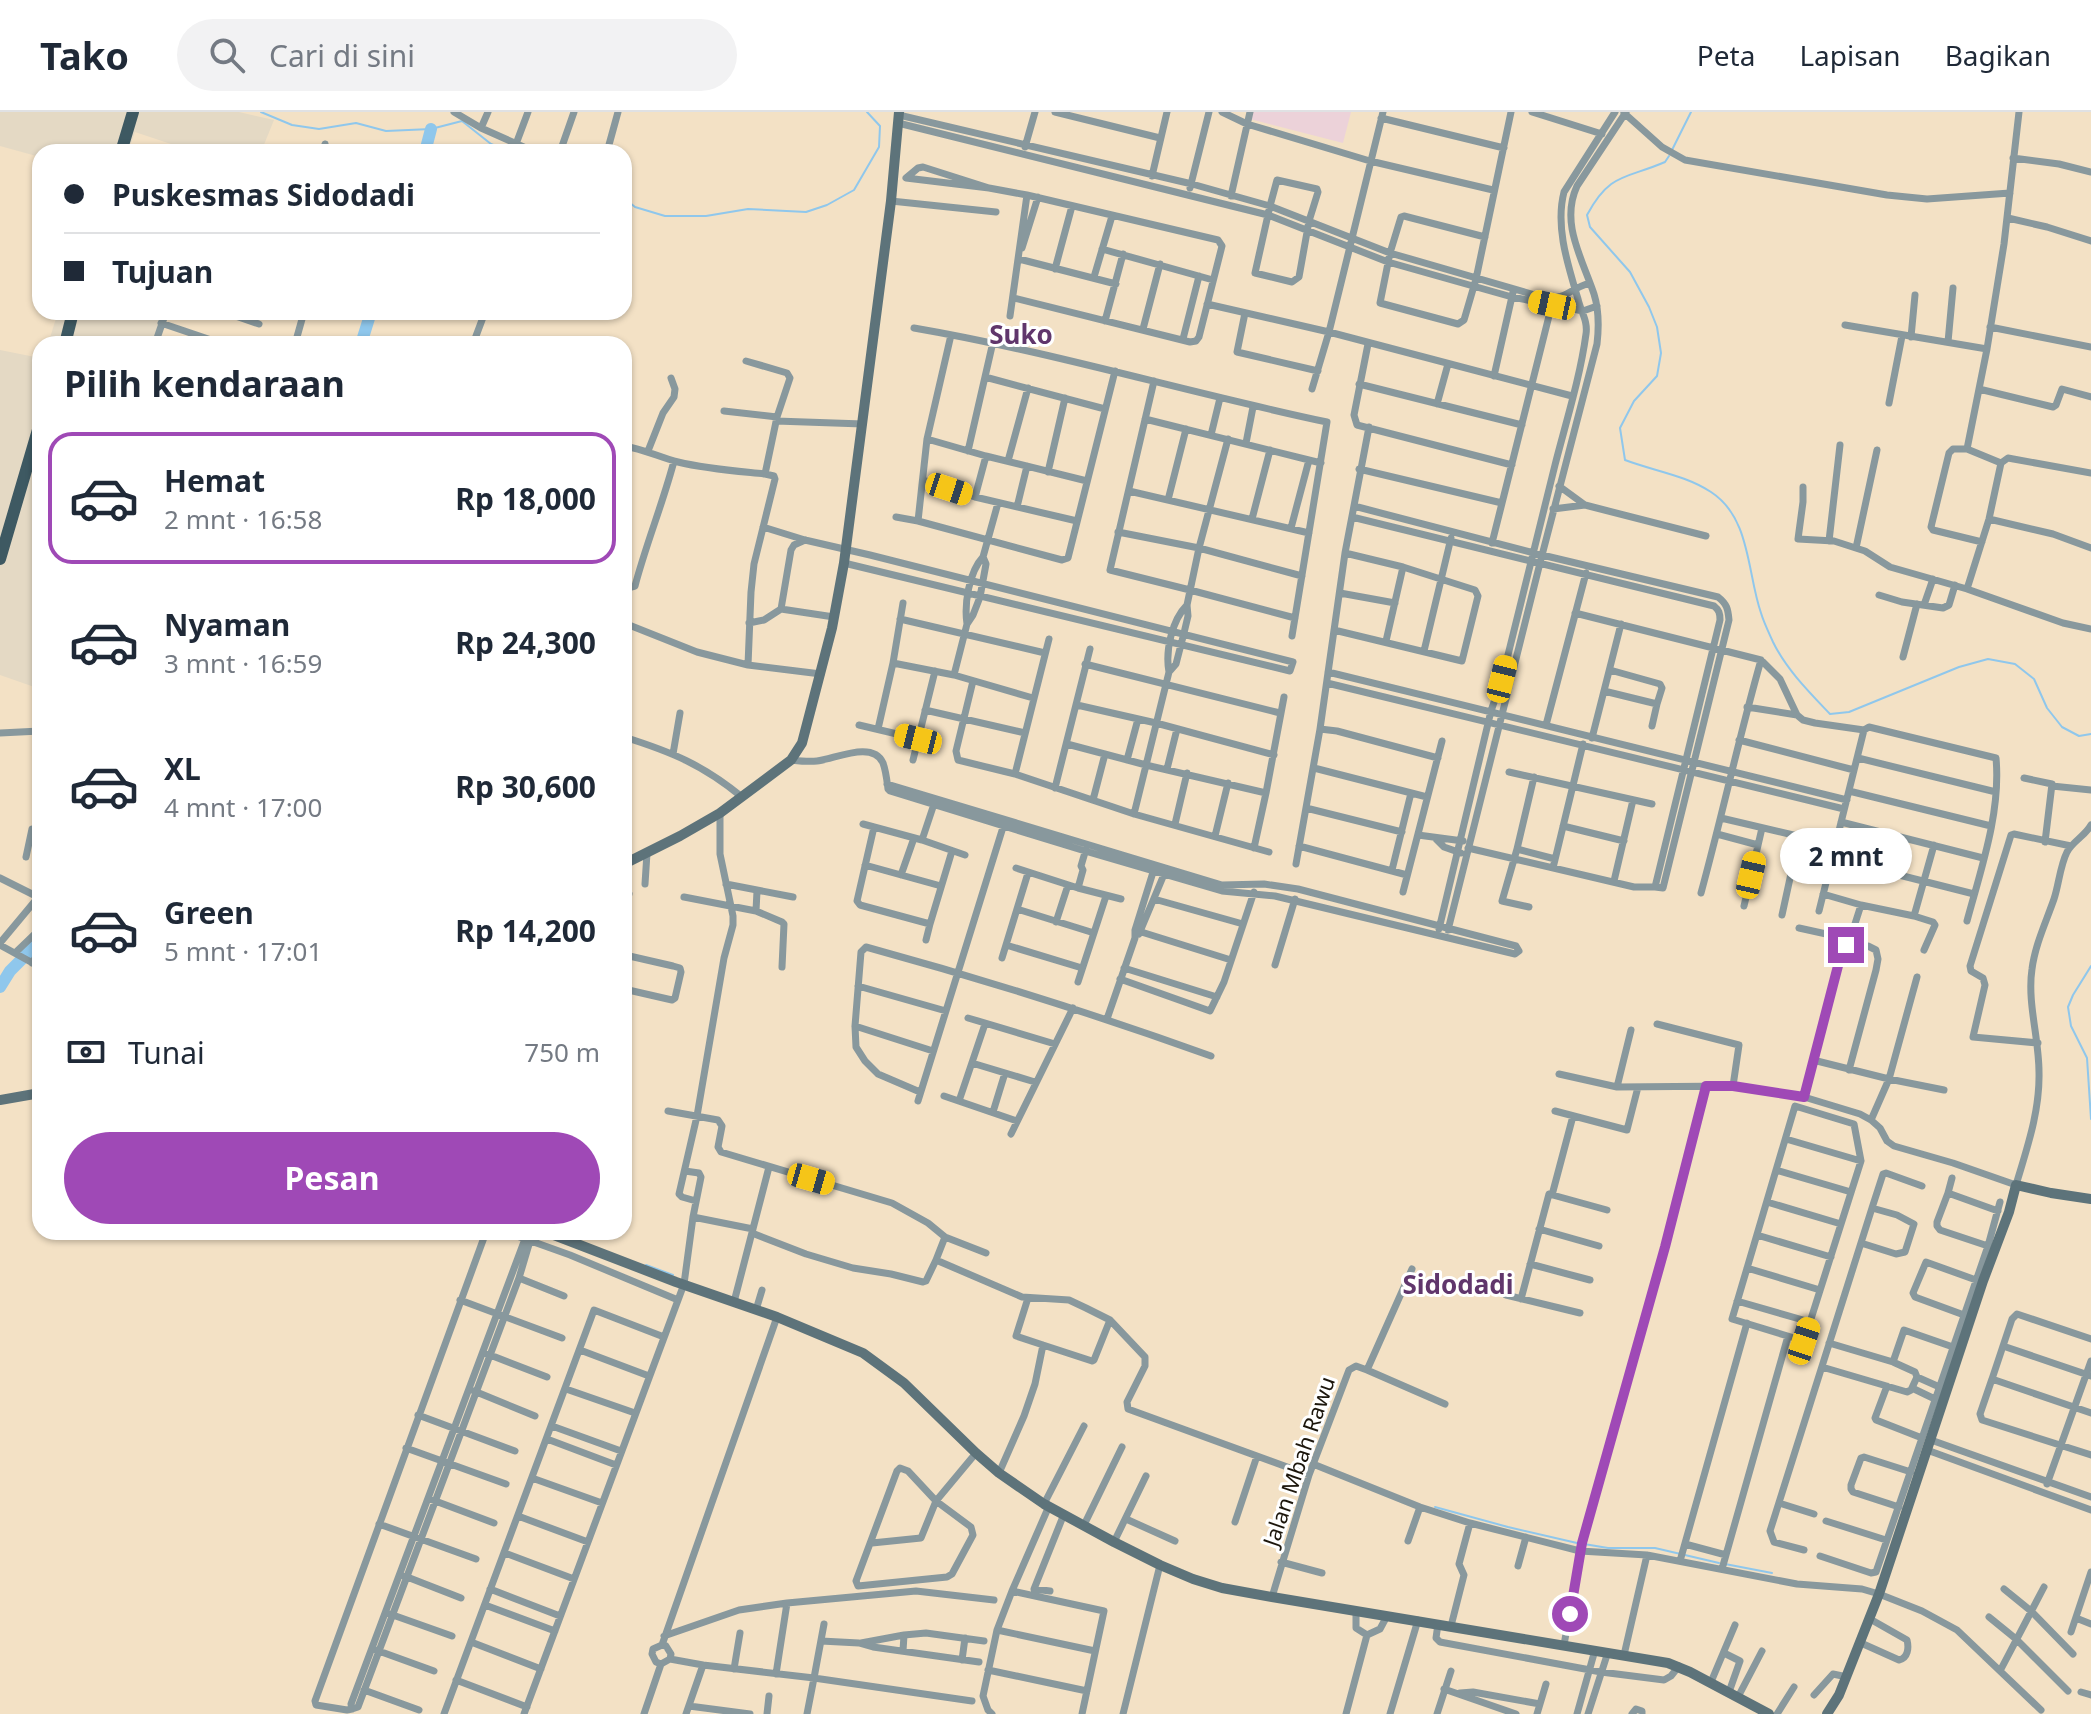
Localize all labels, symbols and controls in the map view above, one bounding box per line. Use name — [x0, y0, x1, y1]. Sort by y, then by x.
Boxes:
search box — [177, 19, 737, 91]
text: Tako — [40, 29, 129, 81]
icon: search — [205, 33, 249, 77]
text: Cari di sini — [269, 35, 415, 76]
text: Peta — [1697, 36, 1755, 74]
text: Lapisan — [1799, 36, 1901, 74]
text: Bagikan — [1945, 36, 2051, 74]
text: Puskesmas Sidodadi — [112, 174, 415, 215]
text: Tujuan — [112, 251, 213, 292]
car — [1526, 288, 1578, 322]
district label: Suko — [989, 316, 1053, 352]
text: Pilih kendaraan — [64, 359, 345, 408]
text: Hemat — [164, 460, 265, 501]
icon: car — [68, 462, 140, 534]
car — [922, 470, 976, 508]
text: Rp 18,000 — [455, 478, 596, 519]
text: 2 mnt · 16:58 — [164, 501, 322, 537]
text: Nyaman — [164, 604, 290, 645]
icon: car — [68, 606, 140, 678]
text: Rp 24,300 — [455, 622, 596, 663]
text: 3 mnt · 16:59 — [164, 645, 322, 681]
car — [1485, 653, 1519, 705]
car — [892, 722, 944, 756]
text: XL — [164, 748, 201, 789]
icon: car — [68, 750, 140, 822]
text: Rp 30,600 — [455, 766, 596, 807]
text: 4 mnt · 17:00 — [164, 789, 322, 825]
callout: 2 mnt — [1780, 829, 1912, 885]
text: 2 mnt — [1808, 838, 1884, 874]
car — [1734, 849, 1768, 901]
text: Green — [164, 892, 254, 933]
icon: car — [68, 894, 140, 966]
text: Rp 14,200 — [455, 910, 596, 951]
route end — [1828, 927, 1864, 963]
text: 5 mnt · 17:01 — [164, 933, 322, 969]
icon: cash — [64, 1030, 108, 1074]
text: Tunai — [128, 1032, 205, 1073]
text: 750 m — [524, 1034, 600, 1070]
button: Pesan — [64, 1132, 600, 1224]
car — [785, 1161, 837, 1197]
district label: Sidodadi — [1403, 1266, 1514, 1302]
car — [1785, 1314, 1823, 1368]
street label: Jalan Mbah Rawu — [1254, 1372, 1341, 1552]
route start — [1552, 1596, 1588, 1632]

